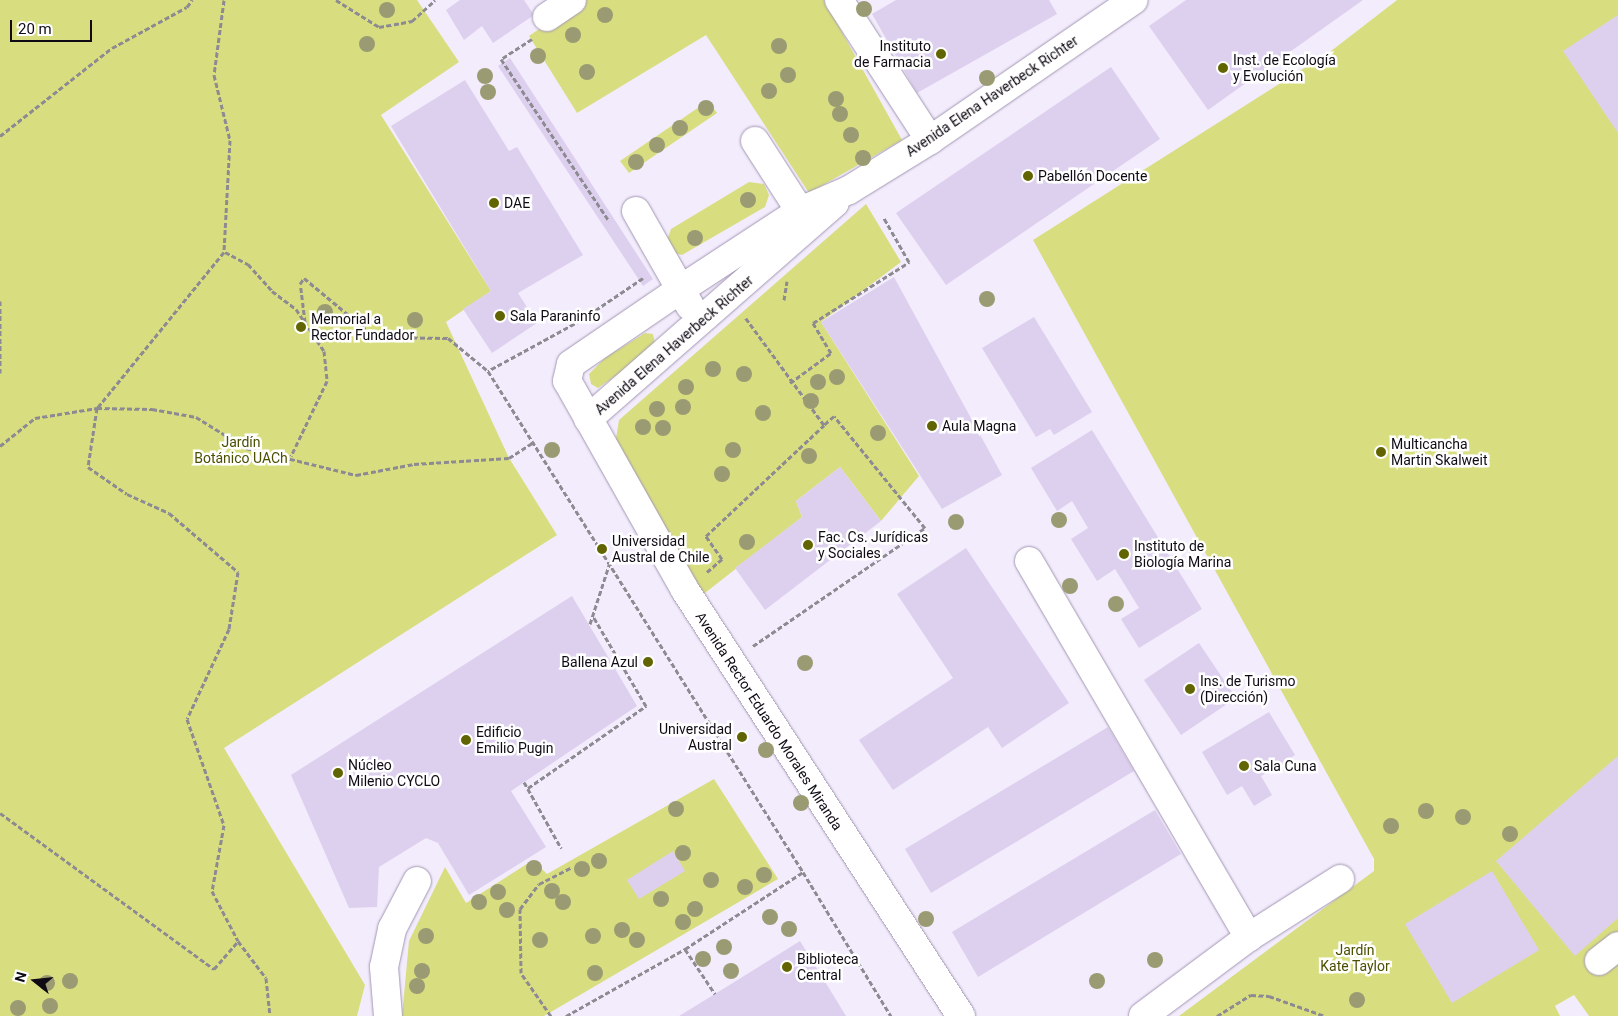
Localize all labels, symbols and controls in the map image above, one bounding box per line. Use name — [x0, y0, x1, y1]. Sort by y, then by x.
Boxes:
scale bar — [12, 10, 95, 42]
text: 20 m — [18, 20, 52, 38]
street label: Avenida Elena Haverbeck Richter — [903, 32, 1081, 160]
place label: Instituto de Farmacia — [854, 38, 931, 70]
marker: Instituto de Farmacia — [935, 48, 947, 60]
place label: Inst. de Ecología y Evolución — [1233, 52, 1336, 84]
marker: Inst. de Ecología y Evolución — [1217, 62, 1229, 74]
place label: Pabellón Docente — [1038, 168, 1147, 184]
marker: Pabellón Docente — [1022, 170, 1034, 182]
place label: DAE — [504, 195, 530, 211]
marker: DAE — [488, 197, 500, 209]
street label: Avenida Elena Haverbeck Richter — [592, 272, 756, 418]
place label: Sala Paraninfo — [510, 308, 601, 324]
marker: Sala Paraninfo — [494, 310, 506, 322]
place label: Memorial a Rector Fundador — [311, 311, 414, 344]
marker: Memorial a Rector Fundador — [295, 321, 307, 333]
place label: Aula Magna — [942, 418, 1016, 434]
marker: Aula Magna — [926, 420, 938, 432]
park label: Jardín Botánico UACh — [194, 434, 288, 467]
place label: Multicancha Martin Skalweit — [1391, 436, 1487, 468]
marker: Multicancha Martin Skalweit — [1375, 446, 1387, 458]
place label: Fac. Cs. Jurídicas y Sociales — [818, 529, 928, 562]
place label: Universidad Austral de Chile — [612, 533, 709, 566]
place label: Instituto de Biología Marina — [1134, 538, 1231, 570]
marker: Fac. Cs. Jurídicas y Sociales — [802, 539, 814, 551]
marker: Universidad Austral de Chile — [596, 543, 608, 555]
marker: Instituto de Biología Marina — [1118, 548, 1130, 560]
street label: Avenida Rector Eduardo Morales Miranda — [692, 609, 846, 833]
place label: Ballena Azul — [561, 654, 638, 670]
marker: Ballena Azul — [642, 656, 654, 668]
place label: Ins. de Turismo (Dirección) — [1200, 673, 1296, 706]
marker: Ins. de Turismo (Dirección) — [1184, 683, 1196, 695]
place label: Universidad Austral — [659, 721, 732, 754]
place label: Edificio Emilio Pugin — [476, 724, 553, 756]
marker: Universidad Austral — [736, 731, 748, 743]
marker: Edificio Emilio Pugin — [460, 734, 472, 746]
place label: Núcleo Milenio CYCLO — [348, 757, 440, 790]
place label: Sala Cuna — [1254, 758, 1317, 774]
marker: Sala Cuna — [1238, 760, 1250, 772]
marker: Núcleo Milenio CYCLO — [332, 767, 344, 779]
park label: Jardín Kate Taylor — [1320, 942, 1390, 974]
place label: Biblioteca Central — [797, 951, 859, 984]
north arrow — [10, 956, 60, 1006]
marker: Biblioteca Central — [781, 961, 793, 973]
text: N — [12, 970, 30, 984]

